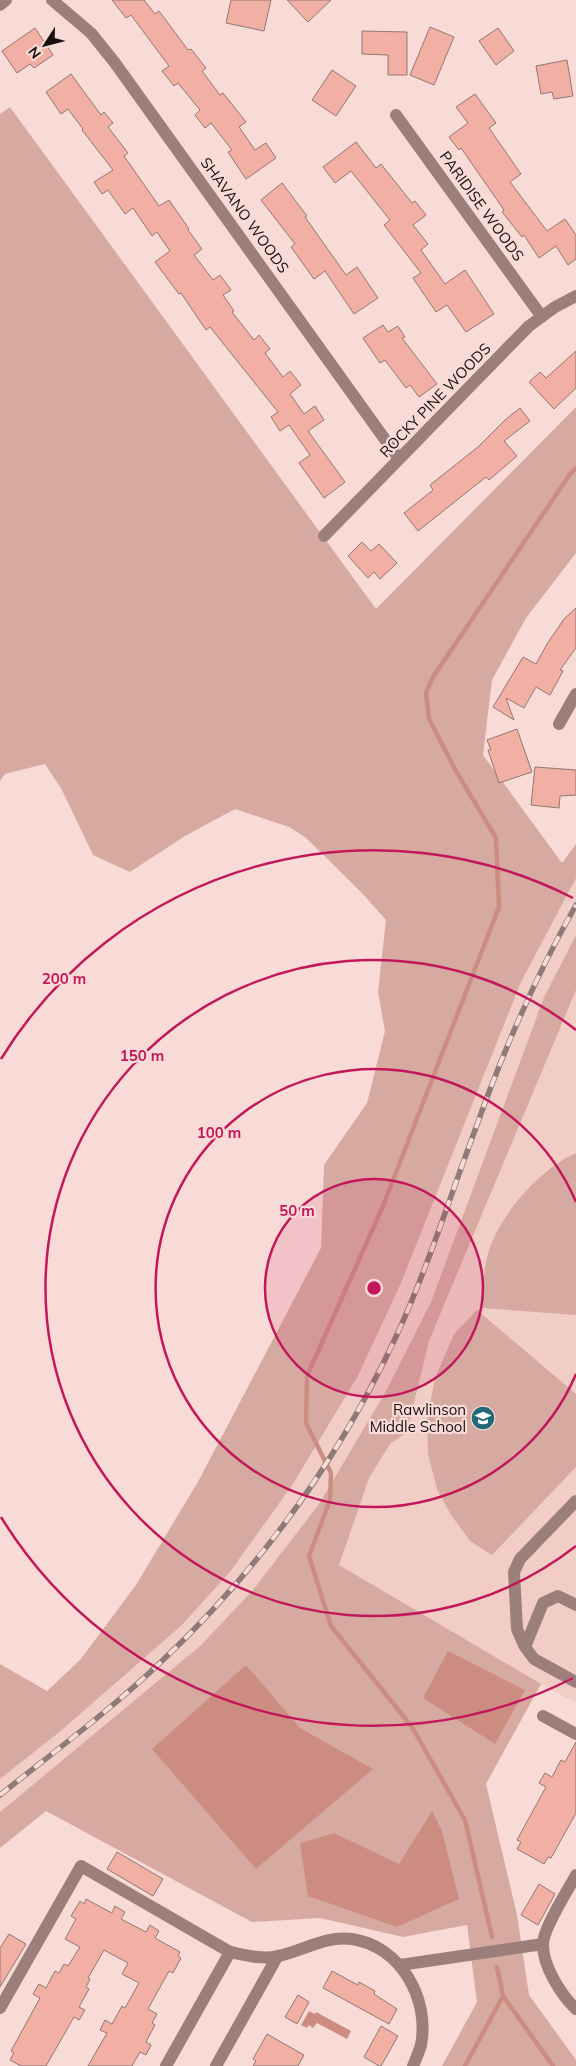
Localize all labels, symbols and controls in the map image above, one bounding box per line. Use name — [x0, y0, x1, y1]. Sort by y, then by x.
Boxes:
north arrow — [20, 20, 70, 70]
text: N — [24, 43, 45, 62]
street label: PARIDISE WOODS — [436, 147, 528, 265]
street label: SHAVANO WOODS — [197, 153, 293, 277]
street label: ROCKY PINE WOODS — [375, 339, 495, 461]
text: 200 m — [42, 969, 86, 988]
text: 150 m — [120, 1046, 164, 1065]
text: 100 m — [197, 1123, 241, 1142]
text: 50 m — [279, 1201, 315, 1220]
centre of rings — [365, 1279, 383, 1297]
place label: Rawlinson Middle School — [370, 1400, 466, 1436]
school or university icon: Rawlinson Middle School — [470, 1405, 496, 1431]

